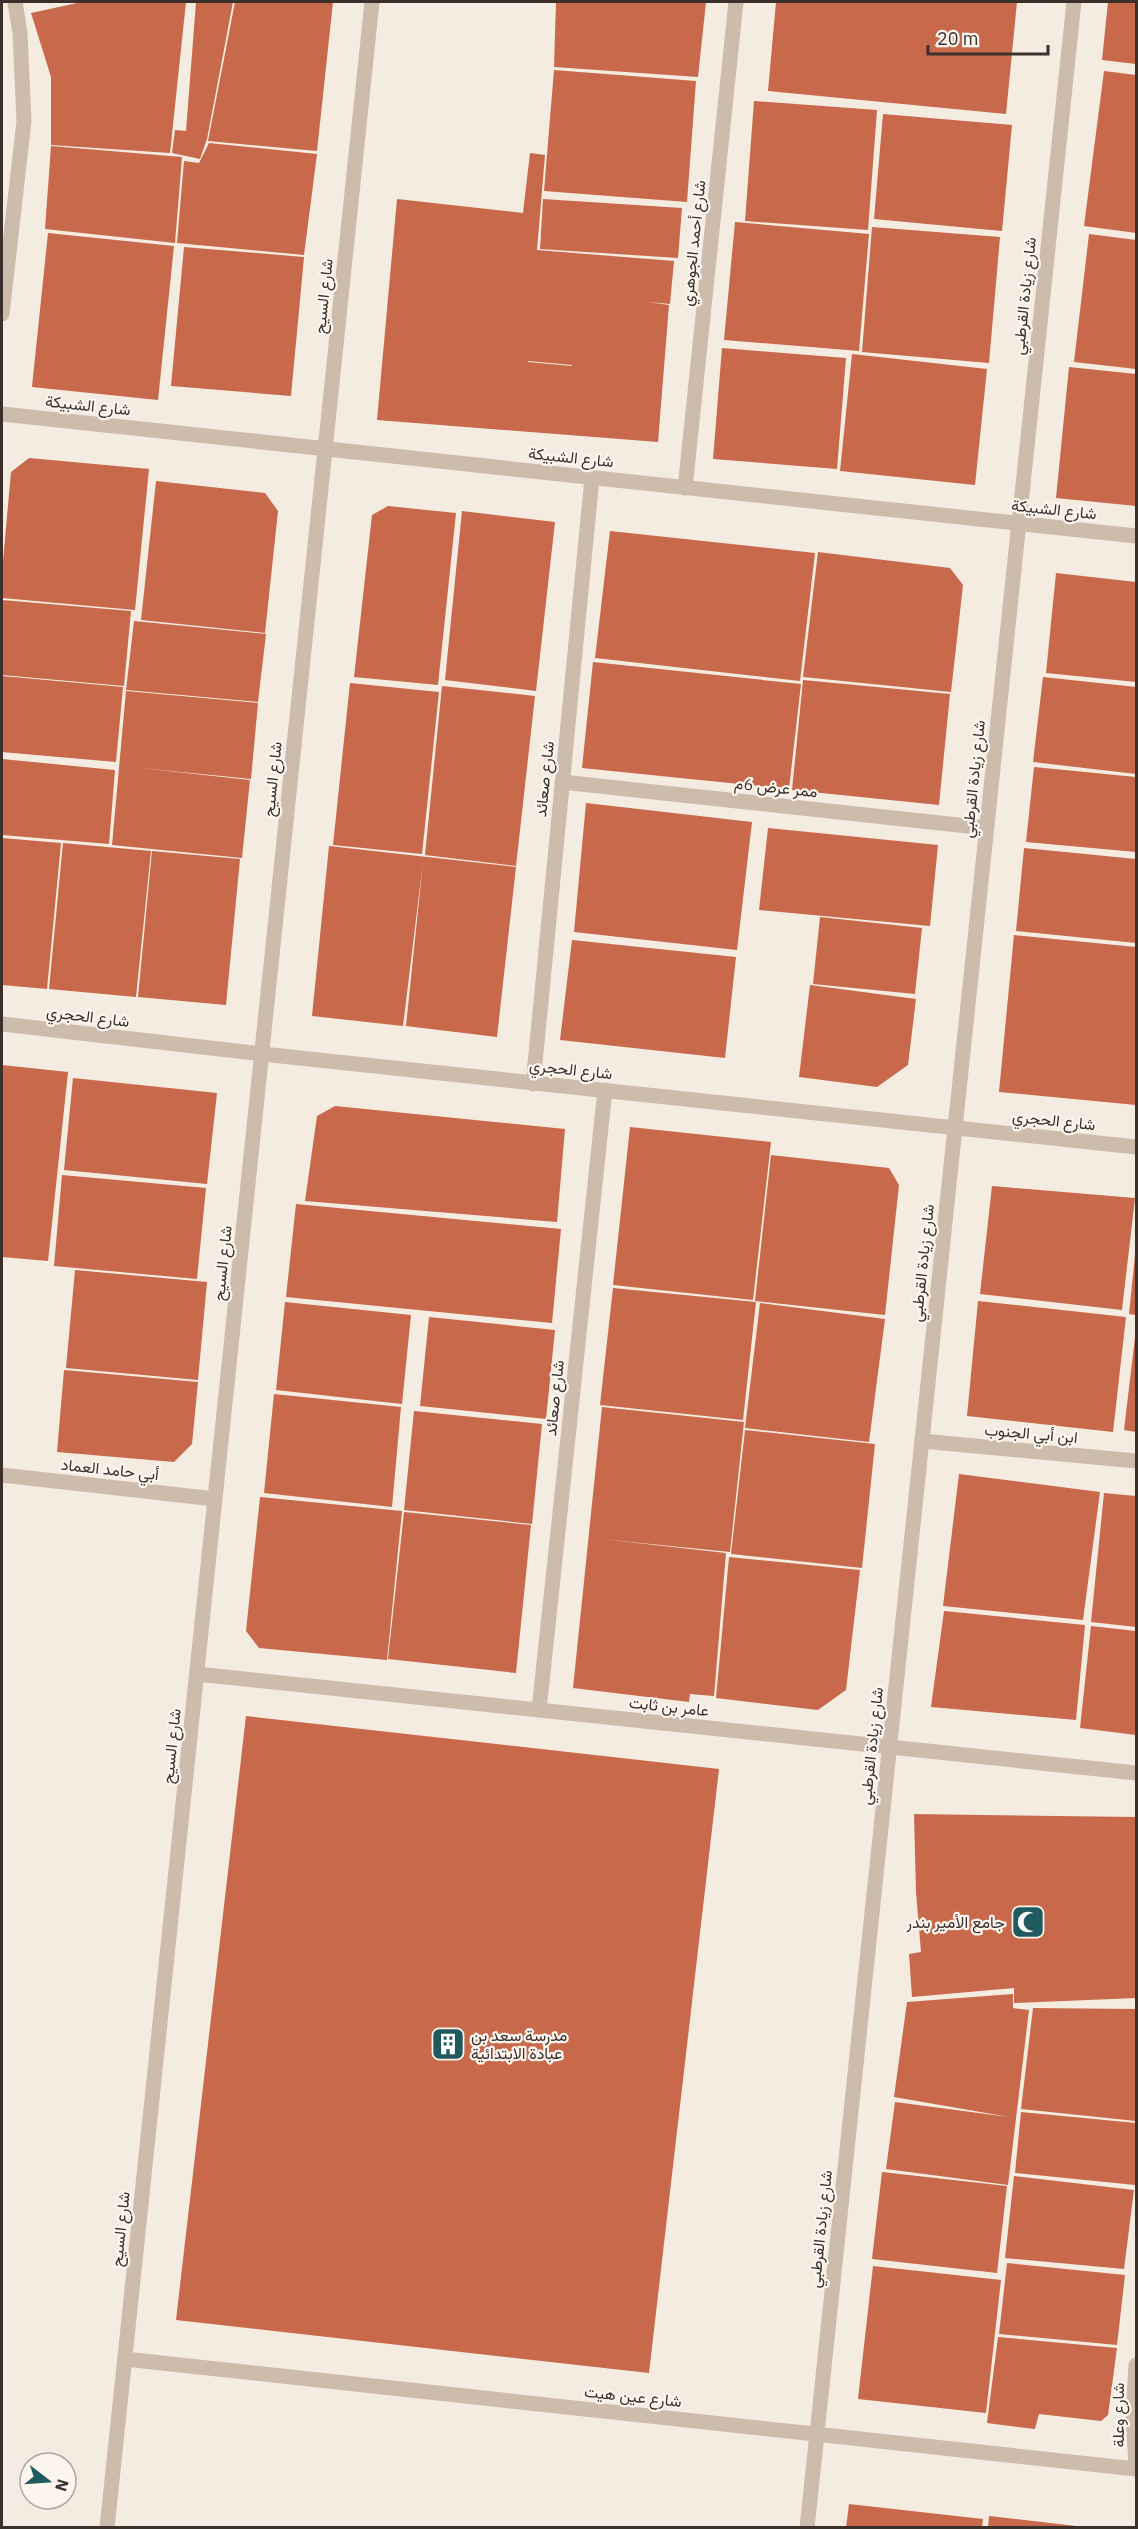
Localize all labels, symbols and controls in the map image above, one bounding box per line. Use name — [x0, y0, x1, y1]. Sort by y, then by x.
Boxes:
scale bar — [928, 18, 1048, 56]
text: 20 m — [937, 27, 979, 50]
street label: شارع أحمد الجوهري — [676, 179, 714, 308]
street label: شارع زيادة القرطبي — [1008, 236, 1044, 356]
street label: شارع السيح — [309, 257, 339, 335]
street label: شارع الشبيكة — [44, 391, 132, 421]
street label: شارع الشبيكة — [527, 443, 615, 473]
street label: شارع الشبيكة — [1010, 495, 1098, 525]
street label: شارع زيادة القرطبي — [957, 719, 993, 839]
street label: شارع السيح — [258, 740, 288, 818]
street label: شارع صعائد — [530, 740, 560, 818]
street label: ممر عرض 6م — [733, 773, 819, 802]
street label: شارع الحجري — [45, 1001, 131, 1035]
street label: شارع الحجري — [528, 1055, 614, 1087]
street label: شارع الحجري — [1011, 1106, 1097, 1138]
street label: شارع زيادة القرطبي — [906, 1203, 942, 1323]
street label: شارع السيح — [208, 1224, 238, 1302]
street label: شارع صعائد — [540, 1359, 570, 1437]
street label: ابن أبي الجنوب — [983, 1419, 1078, 1451]
street label: أبي حامد العماد — [60, 1454, 160, 1488]
street label: شارع زيادة القرطبي — [855, 1686, 891, 1806]
street label: عامر بن ثابت — [628, 1692, 710, 1721]
street label: شارع السيح — [157, 1707, 187, 1785]
mosque icon: جامع الأمير بندر — [1010, 1904, 1046, 1940]
place label: جامع الأمير بندر — [905, 1912, 1005, 1934]
place label: مدرسة سعد بن عبادة الابتدائية — [471, 2025, 567, 2063]
building icon: مدرسة سعد بن عبادة الابتدائية — [430, 2026, 466, 2062]
street label: شارع زيادة القرطبي — [804, 2169, 840, 2289]
street label: شارع السيح — [106, 2190, 136, 2268]
street label: شارع عين هيت — [583, 2381, 683, 2413]
street label: شارع وعلة — [1108, 2383, 1130, 2447]
north arrow — [18, 2451, 78, 2511]
text: N — [51, 2477, 74, 2494]

